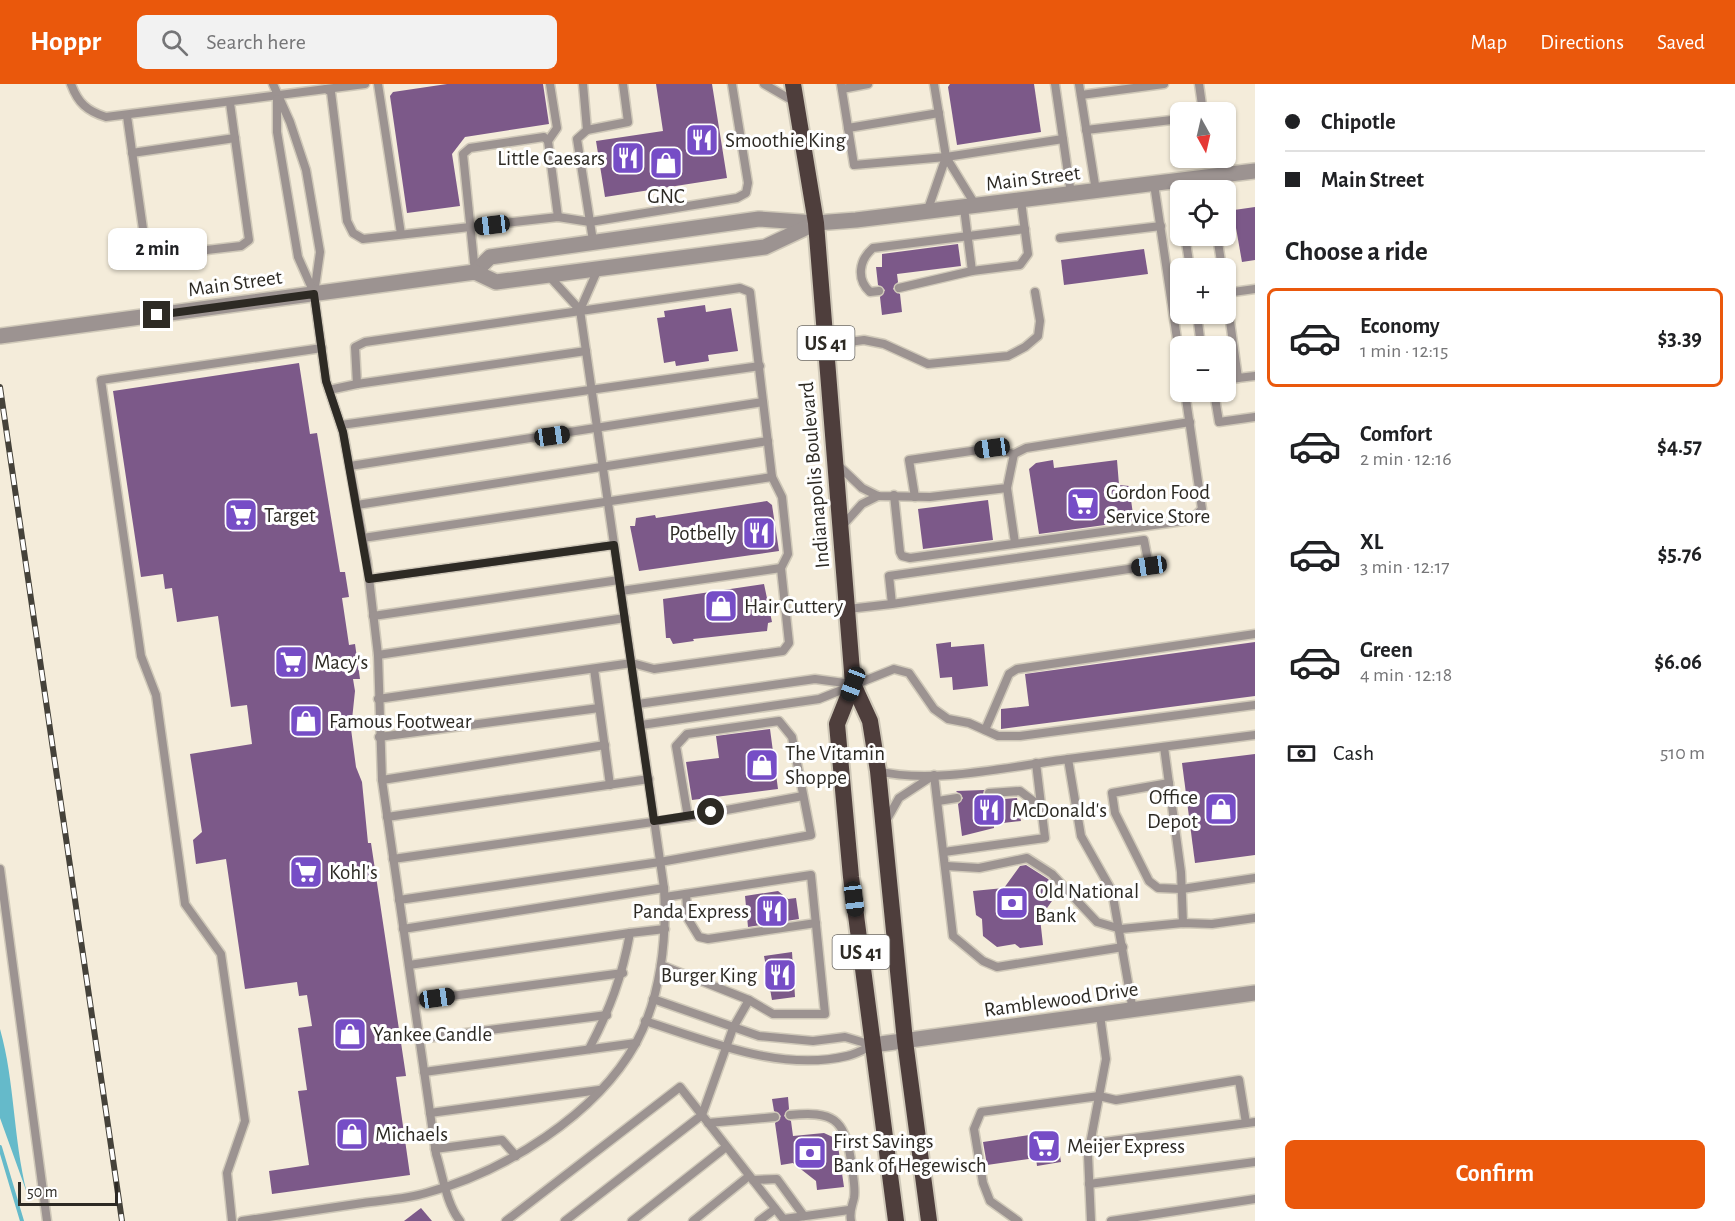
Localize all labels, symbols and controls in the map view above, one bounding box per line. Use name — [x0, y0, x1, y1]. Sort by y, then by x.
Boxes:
search box — [137, 15, 557, 69]
icon: search — [158, 26, 191, 59]
text: Hoppr — [30, 28, 101, 56]
text: Search here — [206, 31, 306, 53]
text: Map — [1471, 32, 1507, 53]
text: Directions — [1540, 32, 1624, 53]
text: Saved — [1657, 32, 1705, 53]
north arrow — [1170, 102, 1236, 168]
map controls — [1170, 102, 1236, 402]
text: Chipotle — [1321, 111, 1396, 133]
restaurant icon: Smoothie King — [684, 122, 720, 158]
place label: Smoothie King — [725, 130, 846, 151]
restaurant icon: Little Caesars — [610, 140, 646, 176]
shop icon: GNC — [648, 145, 684, 181]
place label: Little Caesars — [497, 148, 605, 169]
street label: Main Street — [985, 162, 1082, 195]
text: Main Street — [1321, 169, 1424, 191]
button: locate — [1170, 180, 1236, 246]
place label: GNC — [647, 186, 685, 207]
car — [473, 214, 511, 236]
callout: 2 min — [108, 228, 207, 270]
text: Choose a ride — [1285, 238, 1428, 265]
text: 2 min — [135, 239, 180, 259]
button: + — [1170, 258, 1236, 324]
street label: Main Street — [187, 266, 284, 300]
route end — [143, 301, 170, 328]
icon: car — [1288, 311, 1342, 365]
text: Economy — [1360, 315, 1440, 337]
road number: US 41 — [798, 326, 854, 360]
text: $3.39 — [1657, 327, 1702, 349]
button: − — [1170, 336, 1236, 402]
text: 1 min · 12:15 — [1360, 341, 1448, 361]
street label: Indianapolis Boulevard — [796, 381, 833, 569]
icon: car — [1288, 419, 1342, 473]
text: Comfort — [1360, 423, 1432, 445]
car — [533, 425, 571, 447]
text: $4.57 — [1657, 435, 1702, 457]
car — [973, 437, 1011, 459]
text: 2 min · 12:16 — [1360, 449, 1452, 469]
place label: Gordon Food Service Store — [1106, 482, 1210, 527]
supermarket icon: Gordon Food Service Store — [1065, 486, 1101, 522]
supermarket icon: Target — [223, 497, 259, 533]
place label: Target — [264, 505, 316, 526]
restaurant icon: Potbelly — [741, 515, 777, 551]
place label: Potbelly — [669, 523, 736, 544]
icon: car — [1288, 527, 1342, 581]
text: XL — [1360, 531, 1383, 553]
text: $5.76 — [1657, 543, 1702, 565]
car — [1130, 555, 1168, 577]
text: 3 min · 12:17 — [1360, 557, 1450, 577]
shop icon: Hair Cuttery — [703, 588, 739, 624]
place label: Hair Cuttery — [744, 596, 843, 617]
icon: car — [1288, 635, 1342, 689]
text: Green — [1360, 639, 1413, 661]
supermarket icon: Macy's — [273, 644, 309, 680]
text: $6.06 — [1654, 651, 1702, 673]
place label: Macy's — [314, 652, 368, 673]
car — [838, 664, 868, 704]
text: 4 min · 12:18 — [1360, 665, 1452, 685]
shop icon: Famous Footwear — [288, 703, 324, 739]
place label: Famous Footwear — [329, 711, 472, 732]
icon: cash — [1285, 737, 1318, 770]
text: Cash — [1333, 742, 1374, 764]
place label: The Vitamin Shoppe — [785, 743, 885, 788]
text: 510 m — [1660, 743, 1705, 763]
shop icon: The Vitamin Shoppe — [744, 747, 780, 783]
place label: Office Depot — [1147, 787, 1198, 832]
shop icon: Office Depot — [1203, 791, 1239, 827]
restaurant icon: McDonald's — [971, 792, 1007, 828]
route start — [697, 798, 724, 825]
place label: McDonald's — [1012, 800, 1107, 821]
supermarket icon: Kohl's — [288, 854, 324, 890]
place label: Kohl's — [329, 862, 378, 883]
car — [843, 880, 865, 918]
place label: Old National Bank — [1035, 881, 1139, 926]
bank icon: Old National Bank — [994, 885, 1030, 921]
restaurant icon: Panda Express — [754, 893, 790, 929]
place label: Panda Express — [633, 901, 749, 922]
road number: US 41 — [832, 935, 890, 969]
restaurant icon: Burger King — [762, 957, 798, 993]
place label: Burger King — [661, 965, 758, 986]
street label: Ramblewood Drive — [983, 978, 1140, 1021]
car — [418, 987, 456, 1009]
shop icon: Yankee Candle — [332, 1016, 368, 1052]
place label: Yankee Candle — [373, 1024, 492, 1045]
shop icon: Michaels — [334, 1116, 370, 1152]
place label: Michaels — [375, 1124, 448, 1145]
supermarket icon: Meijer Express — [1026, 1128, 1062, 1164]
place label: First Savings Bank of Hegewisch — [833, 1131, 987, 1176]
bank icon: First Savings Bank of Hegewisch — [792, 1135, 828, 1171]
place label: Meijer Express — [1067, 1136, 1185, 1157]
button: Confirm — [1285, 1140, 1705, 1209]
scale bar — [18, 1179, 118, 1206]
text: 50 m — [27, 1184, 58, 1200]

